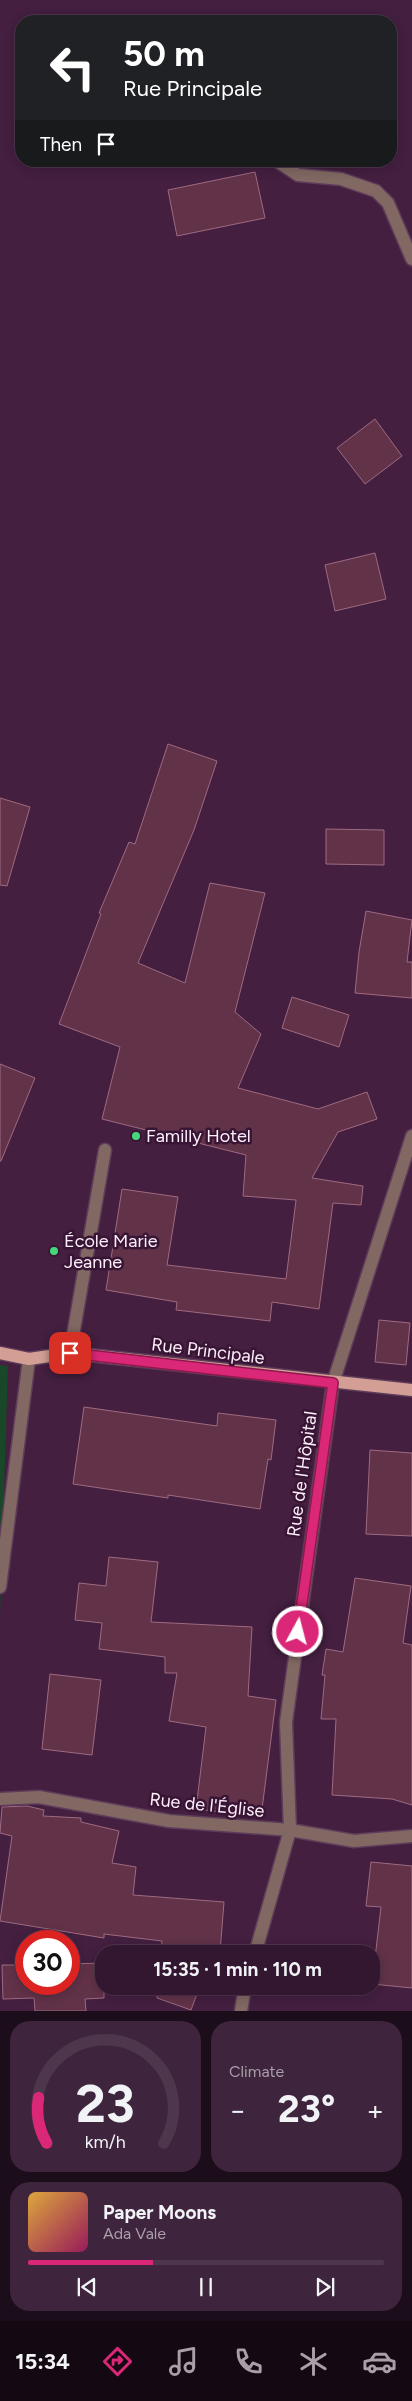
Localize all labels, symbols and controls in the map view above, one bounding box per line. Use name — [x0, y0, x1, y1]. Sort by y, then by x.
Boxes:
text: 50 m — [123, 33, 205, 75]
icon: left — [40, 35, 105, 100]
text: Rue Principale — [123, 75, 262, 102]
icon: arrive — [92, 130, 120, 158]
text: Then — [40, 133, 82, 156]
place label: Familly Hotel — [146, 1125, 251, 1147]
marker: Familly Hotel — [130, 1130, 142, 1142]
place label: École Marie Jeanne — [64, 1230, 158, 1273]
marker: École Marie Jeanne — [48, 1245, 60, 1257]
pin — [49, 1332, 91, 1374]
street label: Rue Principale — [150, 1333, 266, 1369]
icon: arrive — [56, 1339, 84, 1367]
street label: Rue de l'Hôpital — [282, 1410, 322, 1538]
position arrow — [271, 1605, 323, 1657]
street label: Rue de l'Église — [148, 1788, 266, 1822]
speed limit sign: 30 — [15, 1930, 80, 1995]
text: 15:35 · 1 min · 110 m — [153, 1958, 322, 1981]
text: Climate — [229, 2062, 284, 2081]
text: 23 — [76, 2073, 135, 2135]
text: 23° — [278, 2086, 335, 2132]
text: − — [229, 2093, 246, 2127]
text: + — [367, 2093, 384, 2127]
text: km/h — [85, 2131, 126, 2152]
text: Paper Moons — [103, 2201, 216, 2224]
text: Ada Vale — [103, 2224, 166, 2243]
icon: previous — [73, 2273, 101, 2301]
icon: pause — [192, 2273, 220, 2301]
icon: next — [311, 2273, 339, 2301]
icon: directions — [100, 2344, 135, 2379]
icon: music — [166, 2344, 201, 2379]
icon: phone — [231, 2344, 266, 2379]
icon: climate — [296, 2344, 331, 2379]
icon: car — [362, 2344, 397, 2379]
text: 15:34 — [15, 2348, 70, 2375]

